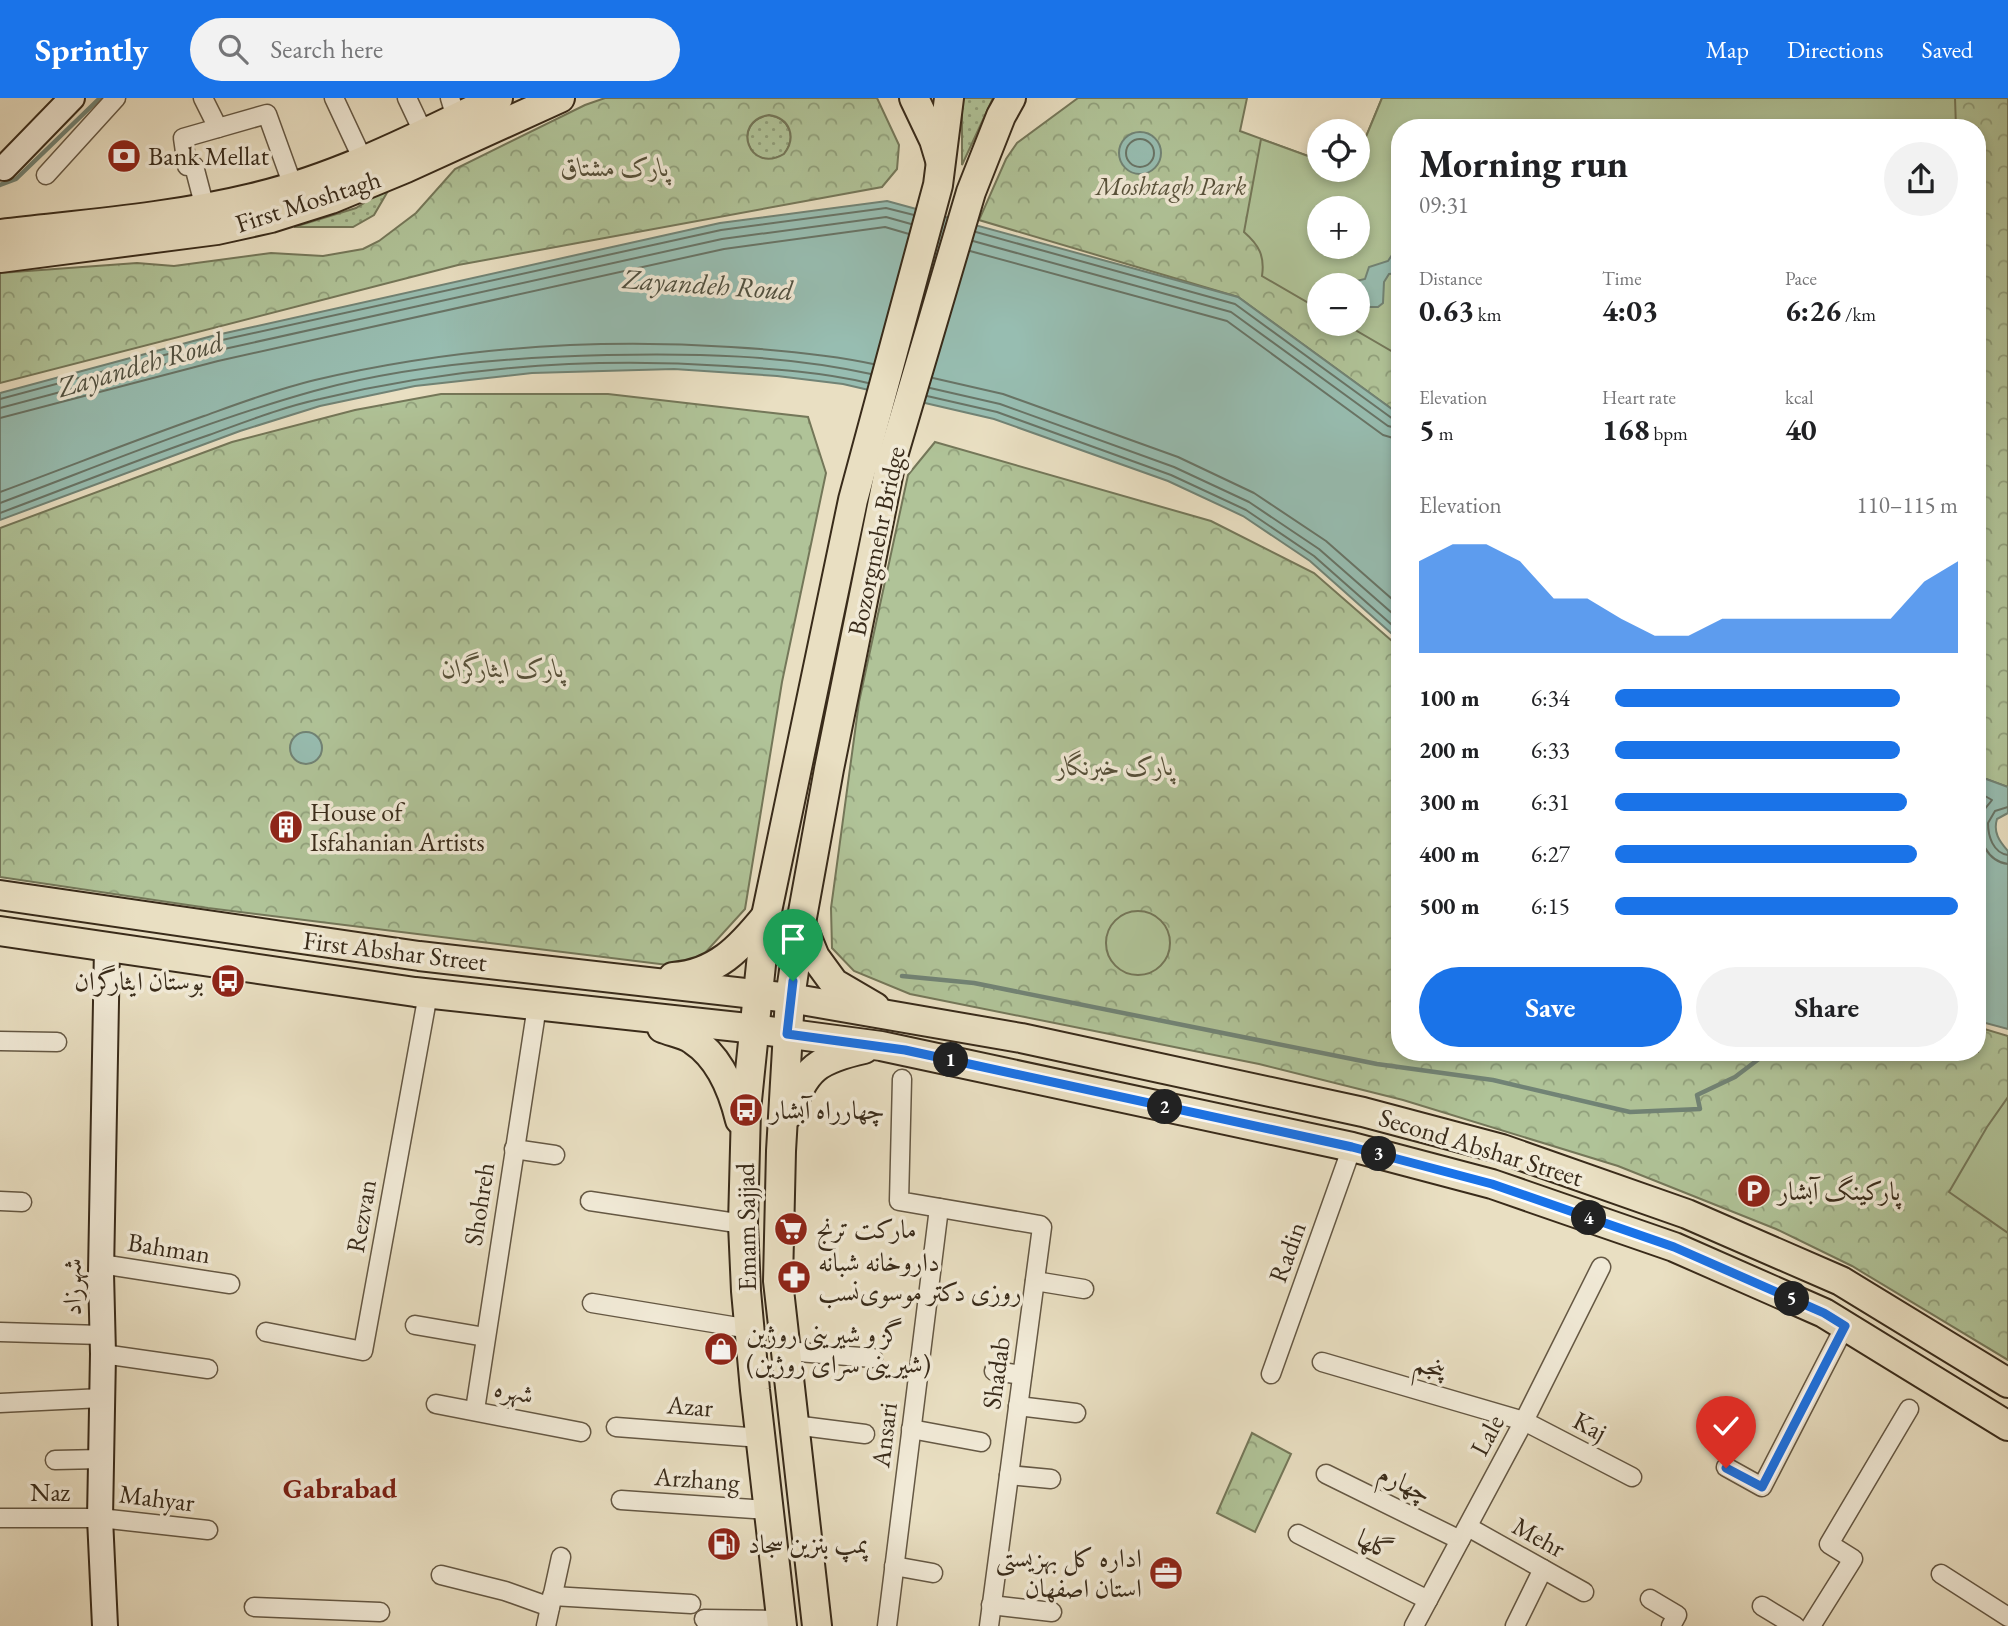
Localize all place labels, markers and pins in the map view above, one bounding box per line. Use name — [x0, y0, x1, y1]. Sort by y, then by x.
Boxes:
bank icon: Bank Mellat — [105, 137, 143, 175]
place label: Bank Mellat — [148, 139, 269, 173]
place label: House of Isfahanian Artists — [310, 795, 485, 859]
building icon: House of Isfahanian Artists — [267, 808, 305, 846]
pin — [763, 909, 823, 981]
bus stop icon: بوستان ایثارگران — [209, 962, 247, 1000]
place label: بوستان ایثارگران — [74, 964, 204, 998]
pin: 1 — [934, 1042, 968, 1077]
pin: 2 — [1148, 1090, 1182, 1124]
bus stop icon: چهارراه آبشار — [727, 1091, 765, 1129]
place label: چهارراه آبشار — [767, 1093, 885, 1127]
pin: 3 — [1362, 1136, 1396, 1172]
parking icon: پارکینگ آبشار — [1735, 1172, 1773, 1210]
place label: پارکینگ آبشار — [1775, 1174, 1901, 1210]
pin: 4 — [1572, 1200, 1606, 1236]
supermarket icon: مارکت ترنج — [772, 1210, 810, 1248]
place label: مارکت ترنج — [816, 1212, 917, 1251]
place label: داروخانه شبانه روزی دکتر موسوی‌نسب — [818, 1245, 1022, 1309]
pharmacy icon: داروخانه شبانه روزی دکتر موسوی‌نسب — [775, 1258, 813, 1296]
pin: 5 — [1774, 1282, 1810, 1316]
place label: گز و شیرینی روژین (شیرینی سرای روژین) — [746, 1317, 931, 1381]
shop icon: گز و شیرینی روژین (شیرینی سرای روژین) — [702, 1330, 740, 1368]
pin — [1696, 1396, 1756, 1468]
fuel station icon: پمپ بنزین سجاد — [705, 1525, 743, 1563]
place label: پمپ بنزین سجاد — [748, 1527, 868, 1563]
place label: اداره کل بهزیستی استان اصفهان — [995, 1541, 1142, 1605]
office icon: اداره کل بهزیستی استان اصفهان — [1147, 1554, 1185, 1592]

